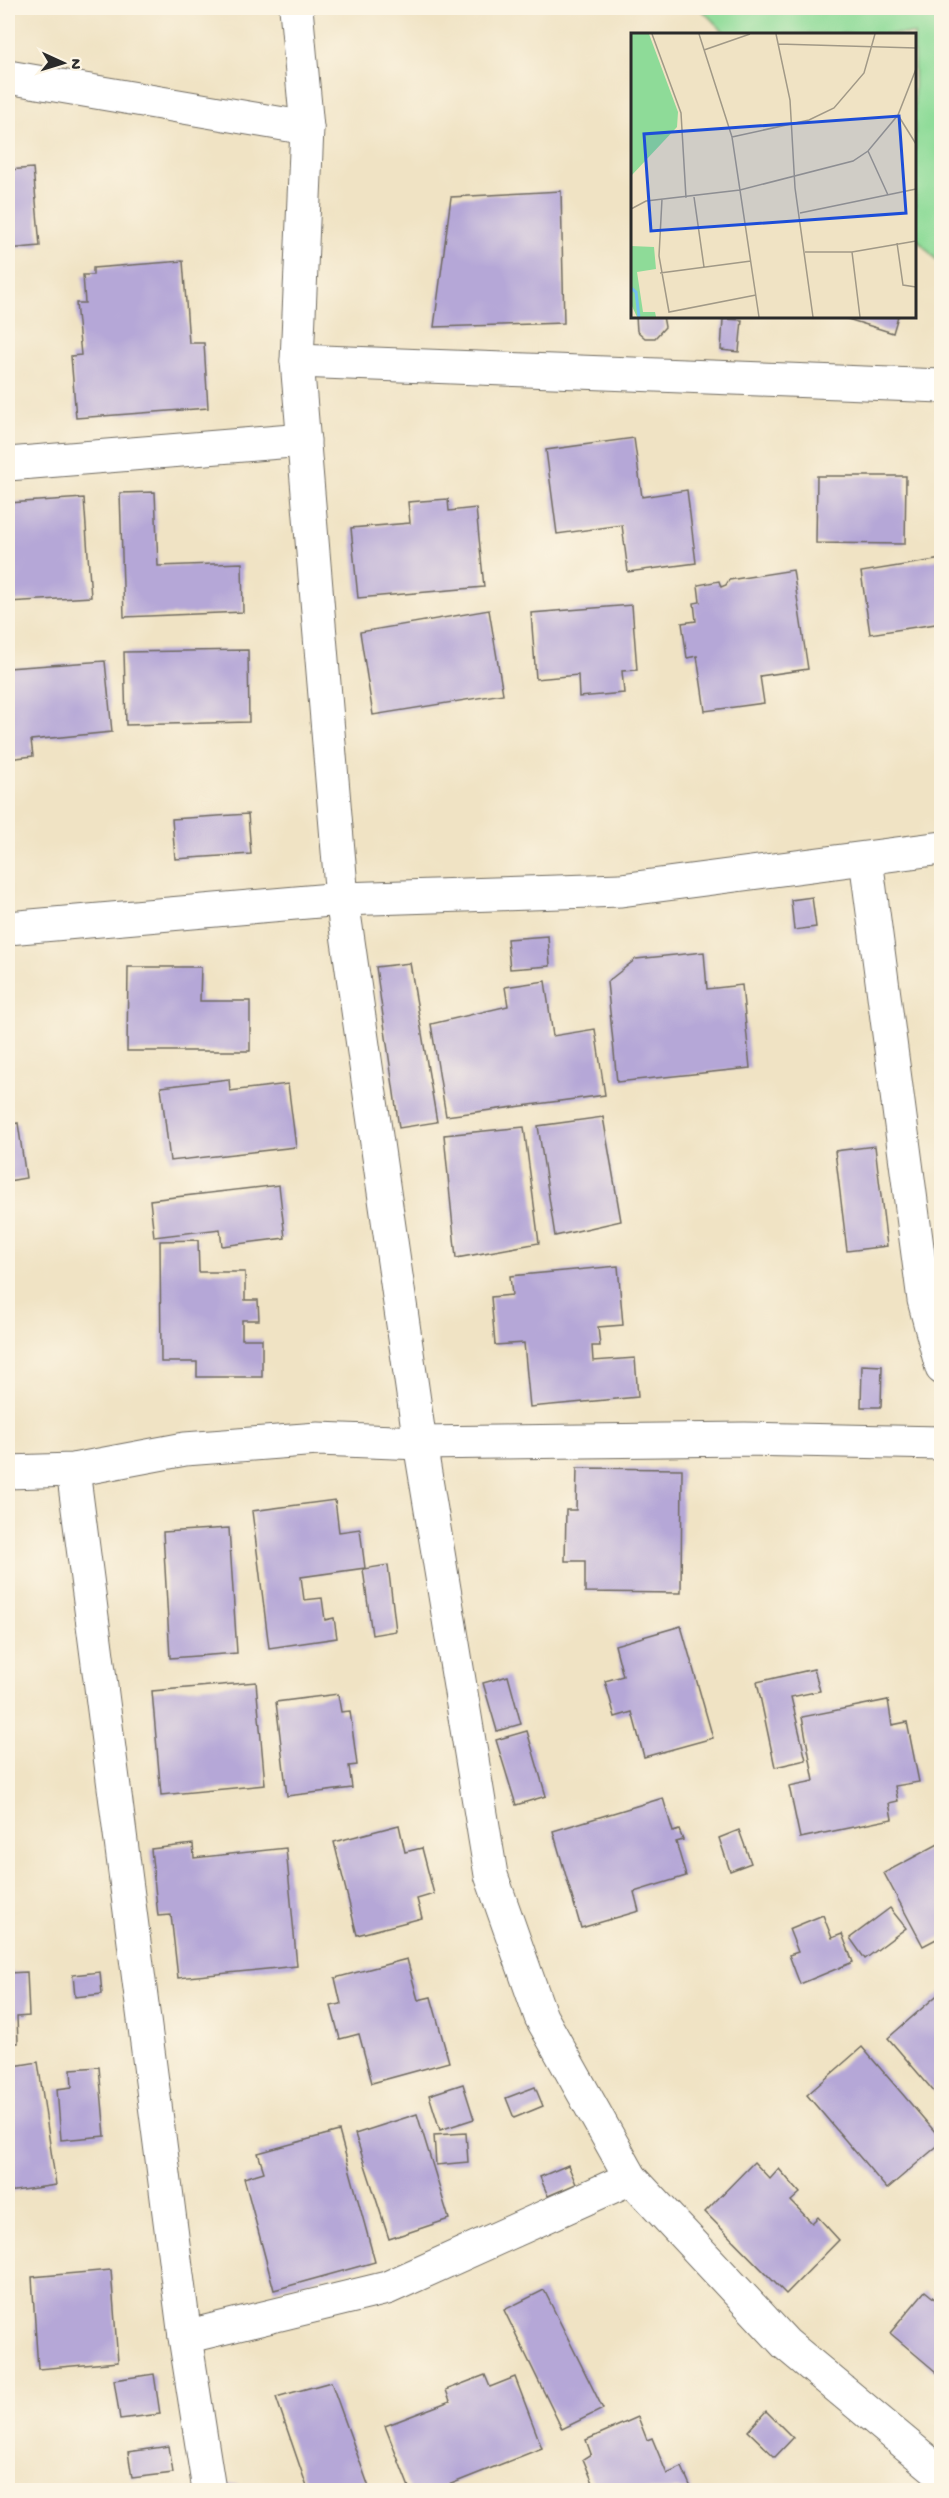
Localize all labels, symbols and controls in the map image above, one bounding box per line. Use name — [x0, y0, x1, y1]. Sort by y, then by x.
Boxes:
north arrow — [33, 33, 93, 93]
inset map — [631, 33, 916, 318]
text: N — [65, 58, 84, 70]

